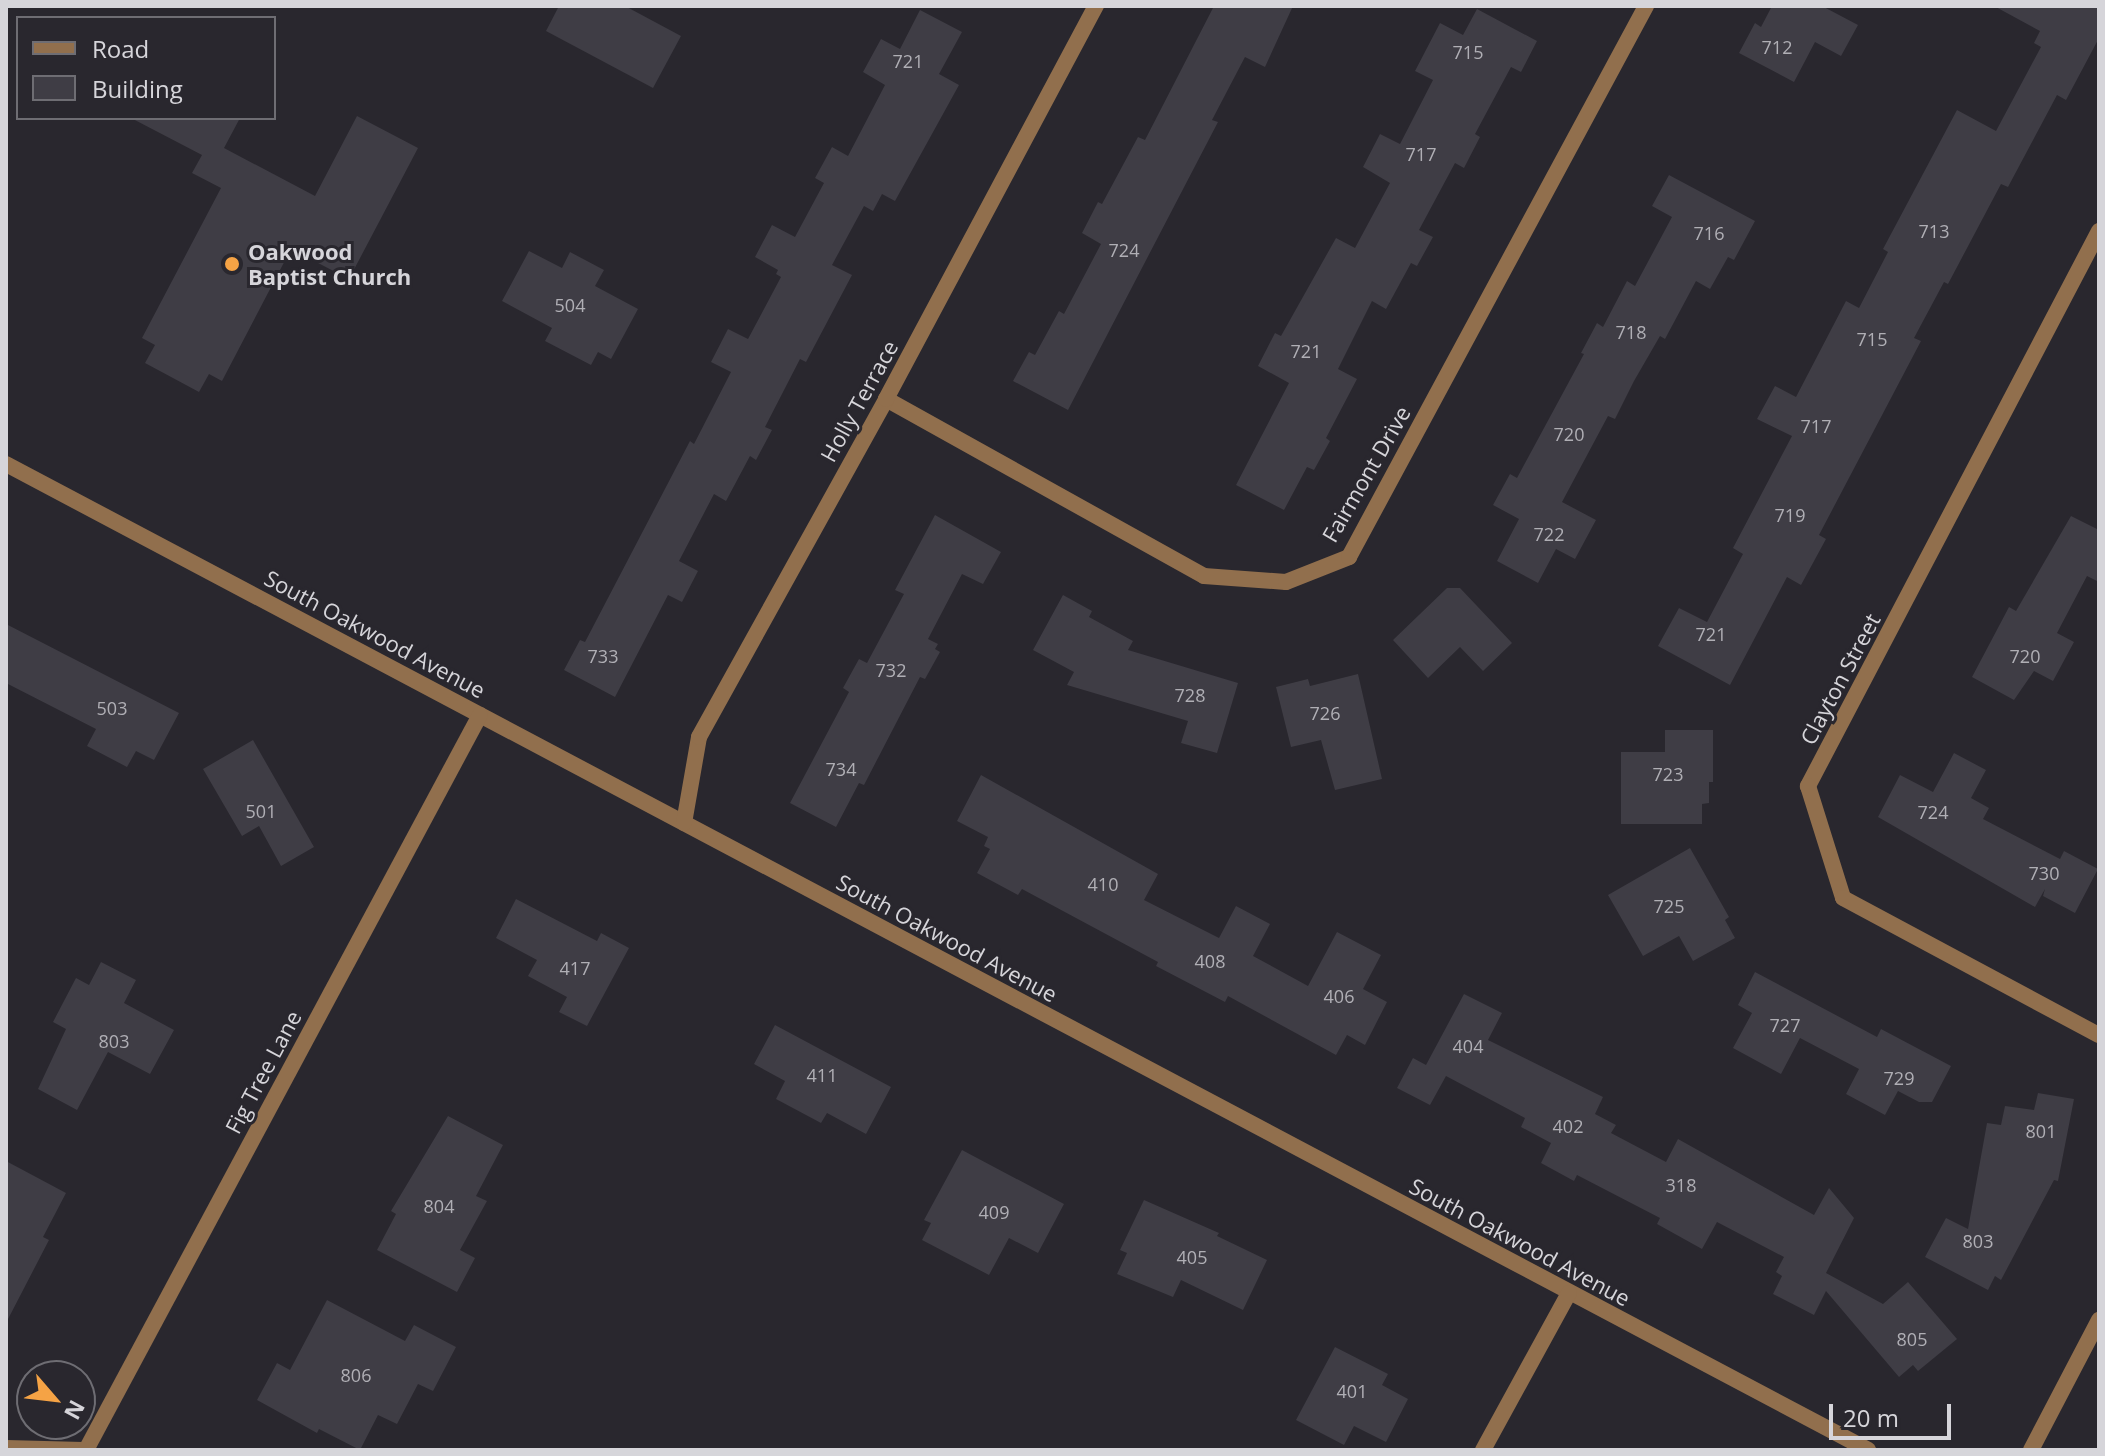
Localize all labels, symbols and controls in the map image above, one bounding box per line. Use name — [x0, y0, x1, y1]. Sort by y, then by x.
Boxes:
legend — [16, 16, 276, 120]
text: Road — [92, 32, 149, 65]
house number: 712 — [1762, 36, 1792, 58]
house number: 715 — [1453, 41, 1483, 63]
house number: 721 — [893, 50, 923, 72]
text: Building — [92, 72, 183, 105]
house number: 717 — [1406, 143, 1436, 165]
house number: 713 — [1919, 220, 1949, 242]
house number: 716 — [1694, 222, 1724, 244]
place label: Oakwood Baptist Church — [248, 238, 411, 290]
house number: 724 — [1109, 239, 1139, 261]
marker: Oakwood Baptist Church — [223, 255, 241, 273]
house number: 504 — [555, 294, 585, 316]
house number: 718 — [1616, 321, 1646, 343]
house number: 715 — [1857, 328, 1887, 350]
street label: Holly Terrace — [815, 336, 903, 466]
house number: 721 — [1291, 340, 1321, 362]
street label: Fairmont Drive — [1316, 401, 1416, 547]
house number: 717 — [1801, 415, 1831, 437]
house number: 720 — [1554, 423, 1584, 445]
house number: 719 — [1775, 504, 1805, 526]
house number: 722 — [1534, 523, 1564, 545]
street label: South Oakwood Avenue — [260, 565, 490, 703]
street label: Clayton Street — [1794, 609, 1886, 749]
house number: 721 — [1696, 623, 1726, 645]
house number: 733 — [588, 645, 618, 667]
house number: 720 — [2010, 645, 2040, 667]
house number: 732 — [876, 659, 906, 681]
house number: 728 — [1175, 684, 1205, 706]
house number: 503 — [97, 697, 127, 719]
house number: 726 — [1310, 702, 1340, 724]
house number: 734 — [826, 758, 856, 780]
house number: 723 — [1653, 763, 1683, 785]
house number: 501 — [246, 800, 276, 822]
house number: 724 — [1918, 801, 1948, 823]
house number: 730 — [2029, 862, 2059, 884]
street label: South Oakwood Avenue — [832, 869, 1062, 1007]
house number: 410 — [1088, 873, 1118, 895]
house number: 725 — [1654, 895, 1684, 917]
house number: 408 — [1195, 950, 1225, 972]
house number: 417 — [560, 957, 590, 979]
house number: 406 — [1324, 985, 1354, 1007]
street label: Fig Tree Lane — [220, 1006, 306, 1138]
house number: 727 — [1770, 1014, 1800, 1036]
house number: 803 — [99, 1030, 129, 1052]
house number: 404 — [1453, 1035, 1483, 1057]
house number: 411 — [807, 1064, 837, 1086]
house number: 729 — [1884, 1067, 1914, 1089]
house number: 402 — [1553, 1115, 1583, 1137]
house number: 801 — [2026, 1120, 2056, 1142]
street label: South Oakwood Avenue — [1405, 1173, 1635, 1311]
house number: 318 — [1666, 1174, 1696, 1196]
house number: 804 — [424, 1195, 454, 1217]
house number: 409 — [979, 1201, 1009, 1223]
house number: 803 — [1963, 1230, 1993, 1252]
house number: 405 — [1177, 1246, 1207, 1268]
house number: 805 — [1897, 1328, 1927, 1350]
north arrow — [16, 1360, 96, 1440]
house number: 806 — [341, 1364, 371, 1386]
house number: 401 — [1337, 1380, 1367, 1402]
scale bar — [1833, 1388, 1955, 1438]
text: N — [58, 1395, 93, 1425]
text: 20 m — [1843, 1401, 1899, 1434]

